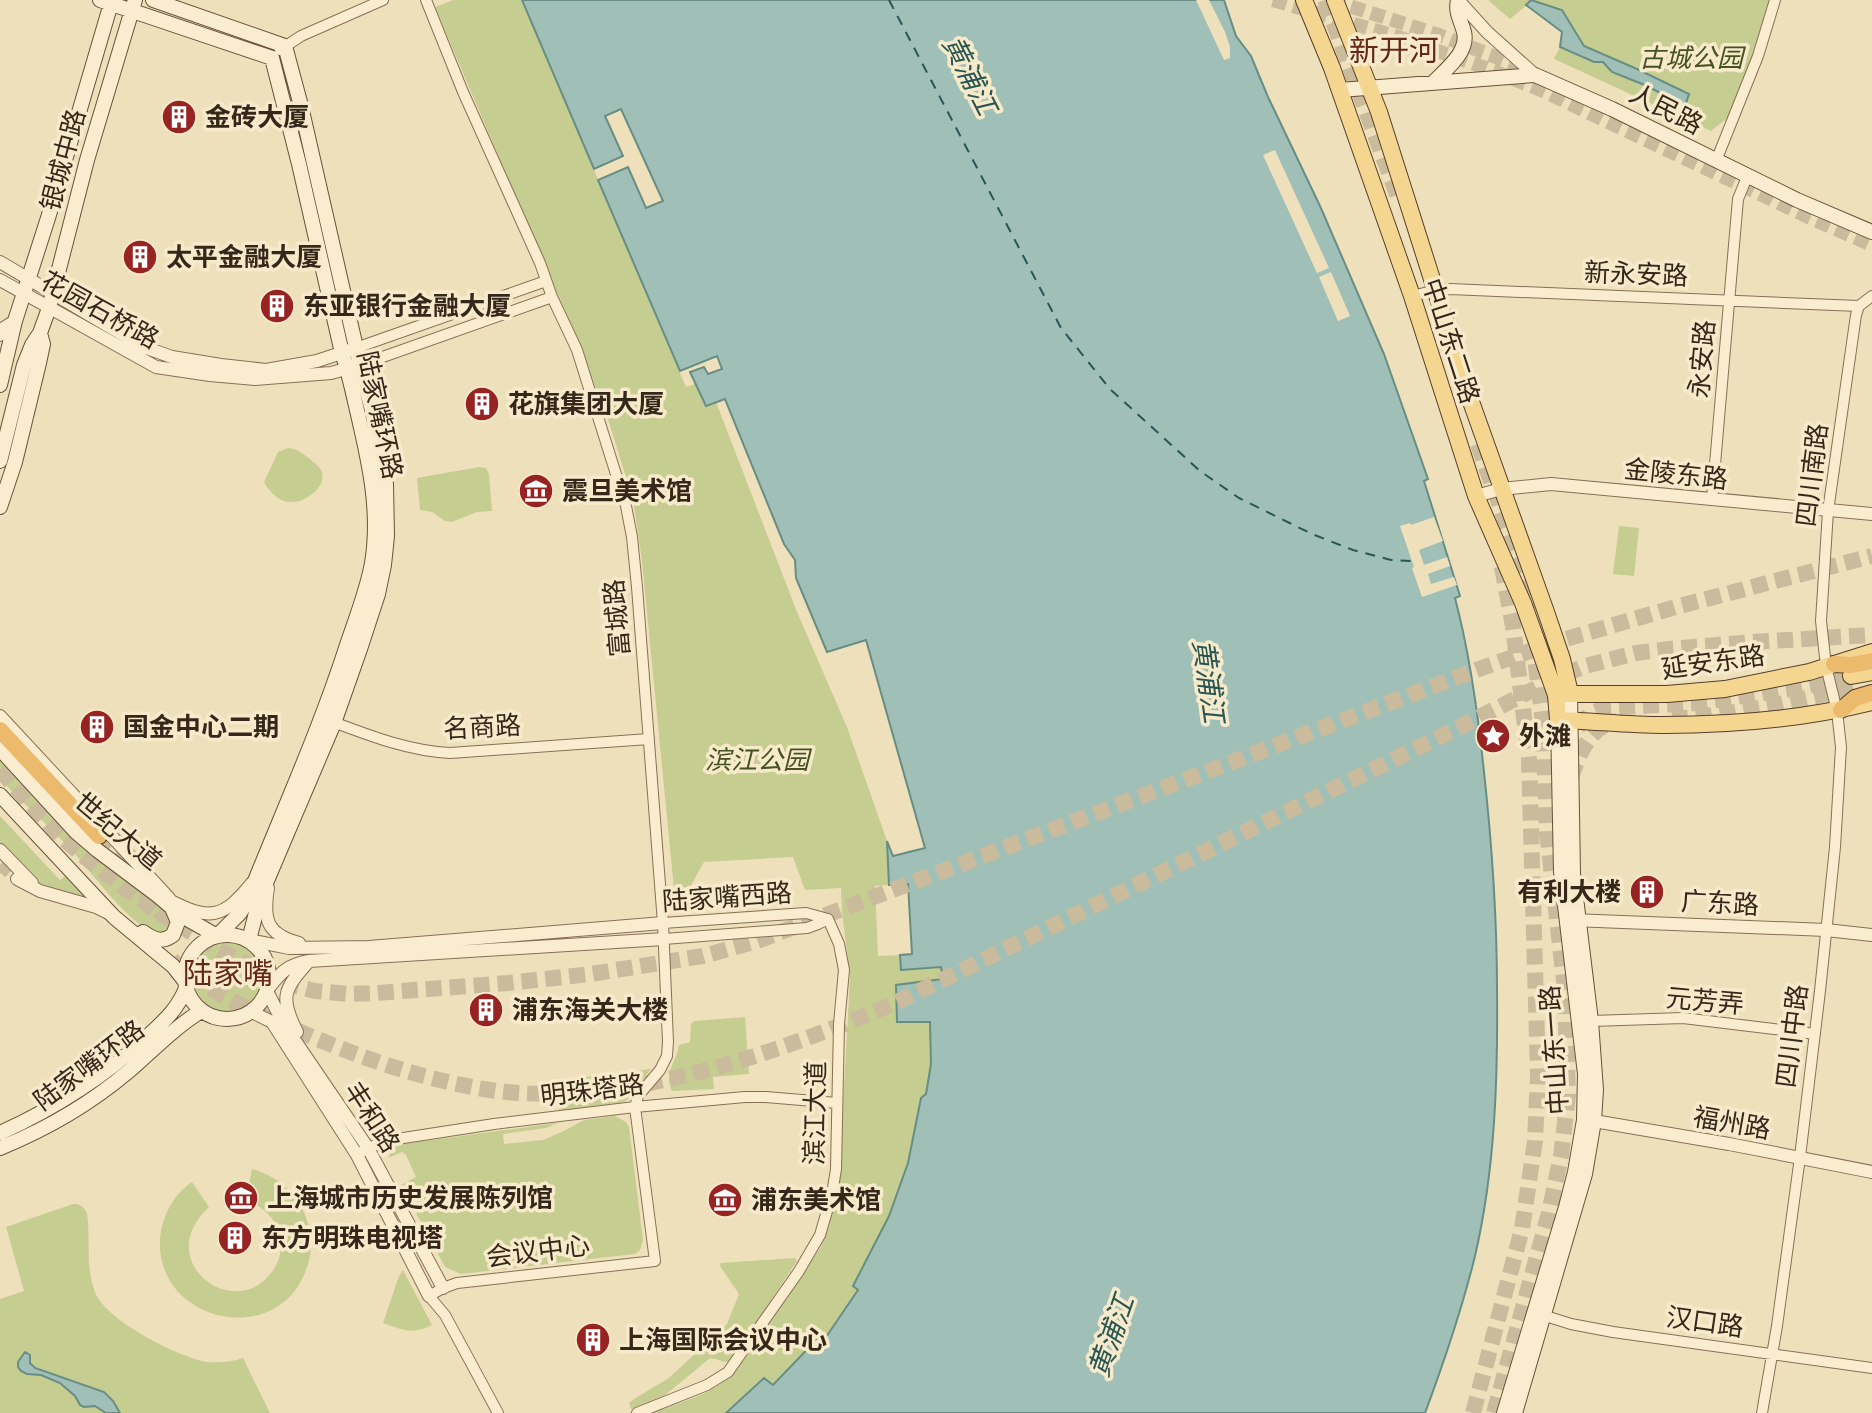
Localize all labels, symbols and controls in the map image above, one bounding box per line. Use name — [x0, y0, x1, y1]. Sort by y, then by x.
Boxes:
water label: 黄浦江 — [936, 30, 1005, 123]
district label: 新开河 — [1349, 33, 1439, 69]
park label: 古城公园 — [1639, 43, 1747, 74]
street label: 人民路 — [1624, 78, 1708, 141]
building icon: 金砖大厦 — [160, 98, 198, 136]
place label: 金砖大厦 — [205, 102, 309, 133]
street label: 银城中路 — [35, 106, 92, 214]
building icon: 太平金融大厦 — [121, 238, 159, 276]
place label: 太平金融大厦 — [166, 242, 322, 273]
street label: 新永安路 — [1583, 257, 1688, 292]
street label: 花园石桥路 — [35, 265, 164, 356]
street label: 中山东二路 — [1416, 275, 1485, 408]
building icon: 东亚银行金融大厦 — [258, 287, 296, 325]
place label: 东亚银行金融大厦 — [303, 291, 511, 322]
street label: 永安路 — [1684, 319, 1721, 399]
street label: 陆家嘴环路 — [351, 348, 408, 482]
building icon: 花旗集团大厦 — [463, 385, 501, 423]
place label: 花旗集团大厦 — [508, 389, 664, 420]
street label: 四川南路 — [1791, 422, 1834, 529]
street label: 金陵东路 — [1623, 454, 1729, 495]
museum icon: 震旦美术馆 — [517, 472, 555, 510]
place label: 震旦美术馆 — [562, 476, 692, 507]
street label: 富城路 — [599, 578, 636, 658]
water label: 黄浦江 — [1186, 637, 1231, 728]
street label: 延安东路 — [1659, 640, 1767, 685]
building icon: 国金中心二期 — [78, 708, 116, 746]
street label: 名商路 — [442, 710, 522, 745]
place label: 国金中心二期 — [123, 712, 279, 743]
place icon: 外滩 — [1474, 717, 1512, 755]
place label: 外滩 — [1519, 721, 1571, 752]
park label: 滨江公园 — [705, 745, 813, 776]
street label: 世纪大道 — [68, 786, 167, 877]
building icon: 有利大楼 — [1628, 873, 1666, 911]
place label: 有利大楼 — [1517, 877, 1621, 908]
street label: 陆家嘴西路 — [661, 878, 793, 917]
street label: 广东路 — [1680, 886, 1760, 921]
district label: 陆家嘴 — [183, 956, 273, 992]
street label: 元芳弄 — [1665, 983, 1745, 1020]
street label: 四川中路 — [1771, 983, 1814, 1090]
street label: 中山东一路 — [1535, 984, 1574, 1116]
building icon: 浦东海关大楼 — [467, 991, 505, 1029]
place label: 浦东海关大楼 — [512, 995, 668, 1026]
street label: 陆家嘴环路 — [28, 1014, 151, 1117]
street label: 滨江大道 — [799, 1061, 832, 1165]
street label: 明珠塔路 — [539, 1069, 646, 1112]
street label: 丰和路 — [337, 1076, 406, 1158]
street label: 福州路 — [1691, 1101, 1773, 1146]
museum icon: 上海城市历史发展陈列馆 — [222, 1179, 260, 1217]
museum icon: 浦东美术馆 — [706, 1181, 744, 1219]
place label: 上海城市历史发展陈列馆 — [267, 1183, 553, 1214]
place label: 浦东美术馆 — [751, 1185, 881, 1216]
building icon: 东方明珠电视塔 — [216, 1219, 254, 1257]
place label: 东方明珠电视塔 — [261, 1223, 443, 1254]
street label: 会议中心 — [485, 1230, 592, 1273]
water label: 黄浦江 — [1082, 1288, 1142, 1381]
street label: 汉口路 — [1664, 1302, 1746, 1343]
building icon: 上海国际会议中心 — [574, 1321, 612, 1359]
place label: 上海国际会议中心 — [619, 1325, 827, 1356]

